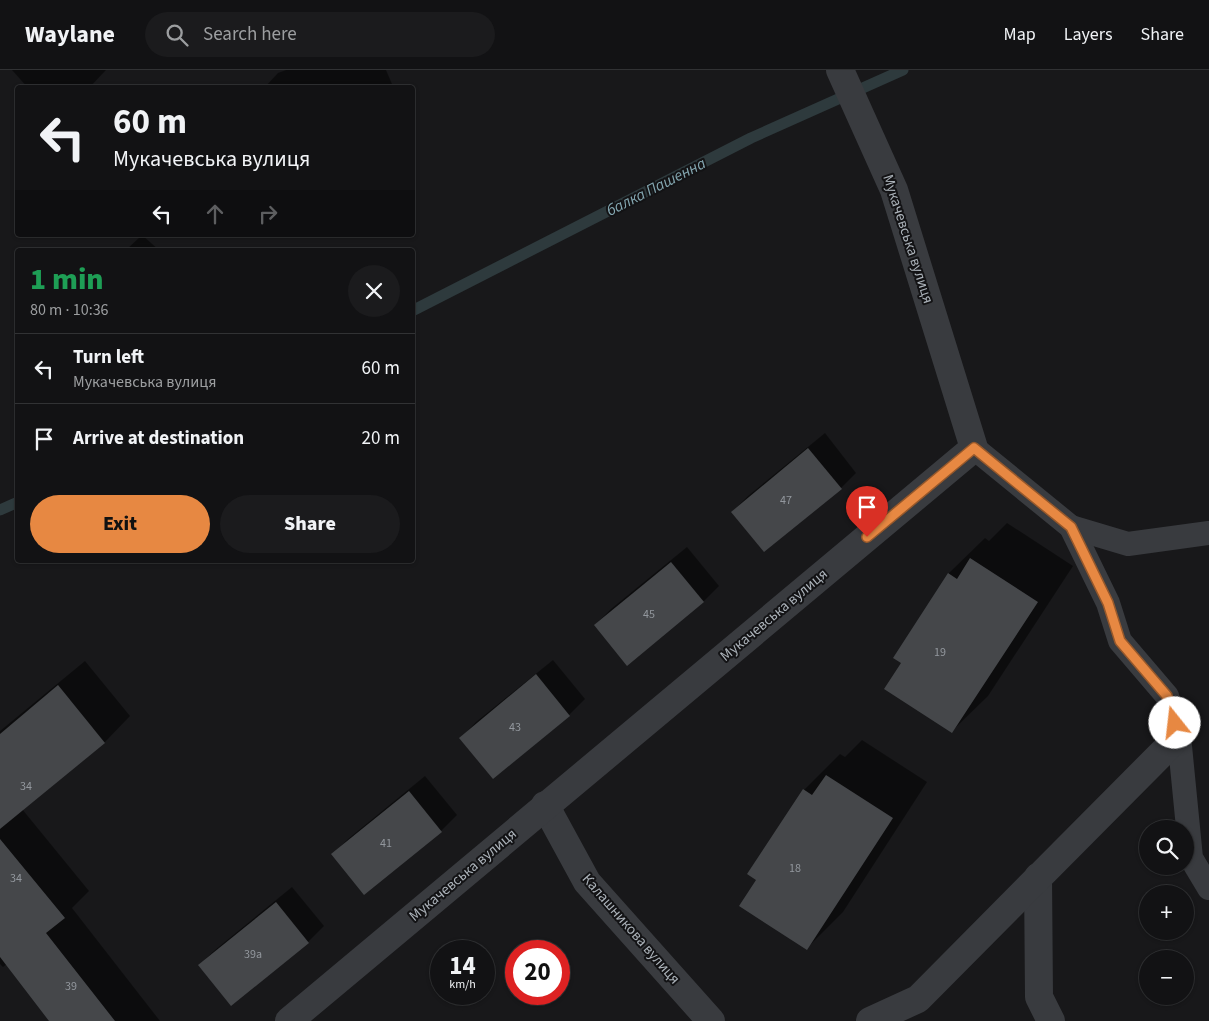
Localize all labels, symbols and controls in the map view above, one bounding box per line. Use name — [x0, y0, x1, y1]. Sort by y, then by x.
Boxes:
search box — [145, 12, 495, 57]
text: Waylane — [25, 17, 115, 52]
icon: search — [163, 21, 191, 49]
text: Search here — [203, 21, 297, 48]
text: Map — [1004, 22, 1036, 47]
text: Layers — [1064, 22, 1113, 47]
text: Share — [1141, 22, 1184, 47]
text: 60 m — [113, 97, 187, 147]
icon: left — [30, 105, 95, 170]
text: Мукачевська вулиця — [113, 143, 310, 175]
water label: балка Пашенна — [602, 152, 710, 222]
street label: Мукачевська вулиця — [877, 172, 939, 306]
icon: left — [148, 200, 176, 228]
icon: ahead — [201, 200, 229, 228]
icon: right — [254, 200, 282, 228]
text: 1 min — [30, 258, 104, 301]
button: close — [348, 265, 400, 317]
text: 80 m · 10:36 — [30, 299, 109, 321]
text: Turn left — [73, 344, 144, 371]
icon: left — [30, 355, 58, 383]
text: 60 m — [362, 355, 400, 382]
text: Мукачевська вулиця — [73, 371, 217, 393]
icon: arrive — [30, 425, 58, 453]
text: Arrive at destination — [73, 425, 244, 452]
text: 20 m — [362, 425, 400, 452]
pin — [846, 486, 888, 537]
house number: 47 — [780, 492, 792, 509]
icon: arrive — [853, 493, 881, 521]
button: Exit — [30, 495, 210, 553]
button: Share — [220, 495, 400, 553]
street label: Мукачевська вулиця — [716, 564, 832, 666]
house number: 45 — [643, 606, 655, 623]
house number: 19 — [934, 644, 946, 661]
position arrow — [1148, 696, 1200, 748]
house number: 43 — [509, 719, 521, 736]
house number: 34 — [20, 778, 32, 795]
map controls — [1139, 820, 1194, 1005]
button: search — [1139, 820, 1194, 875]
street label: Мукачевська вулиця — [405, 824, 521, 926]
house number: 41 — [380, 835, 392, 852]
house number: 18 — [789, 860, 801, 877]
street label: Калашникова вулиця — [577, 869, 685, 989]
house number: 34 — [10, 870, 22, 887]
button: + — [1139, 885, 1194, 940]
speed limit sign: 20 — [505, 940, 570, 1005]
house number: 39а — [244, 946, 262, 963]
text: 14 — [449, 948, 476, 984]
button: − — [1139, 950, 1194, 1005]
text: km/h — [449, 976, 476, 993]
house number: 39 — [65, 978, 77, 995]

